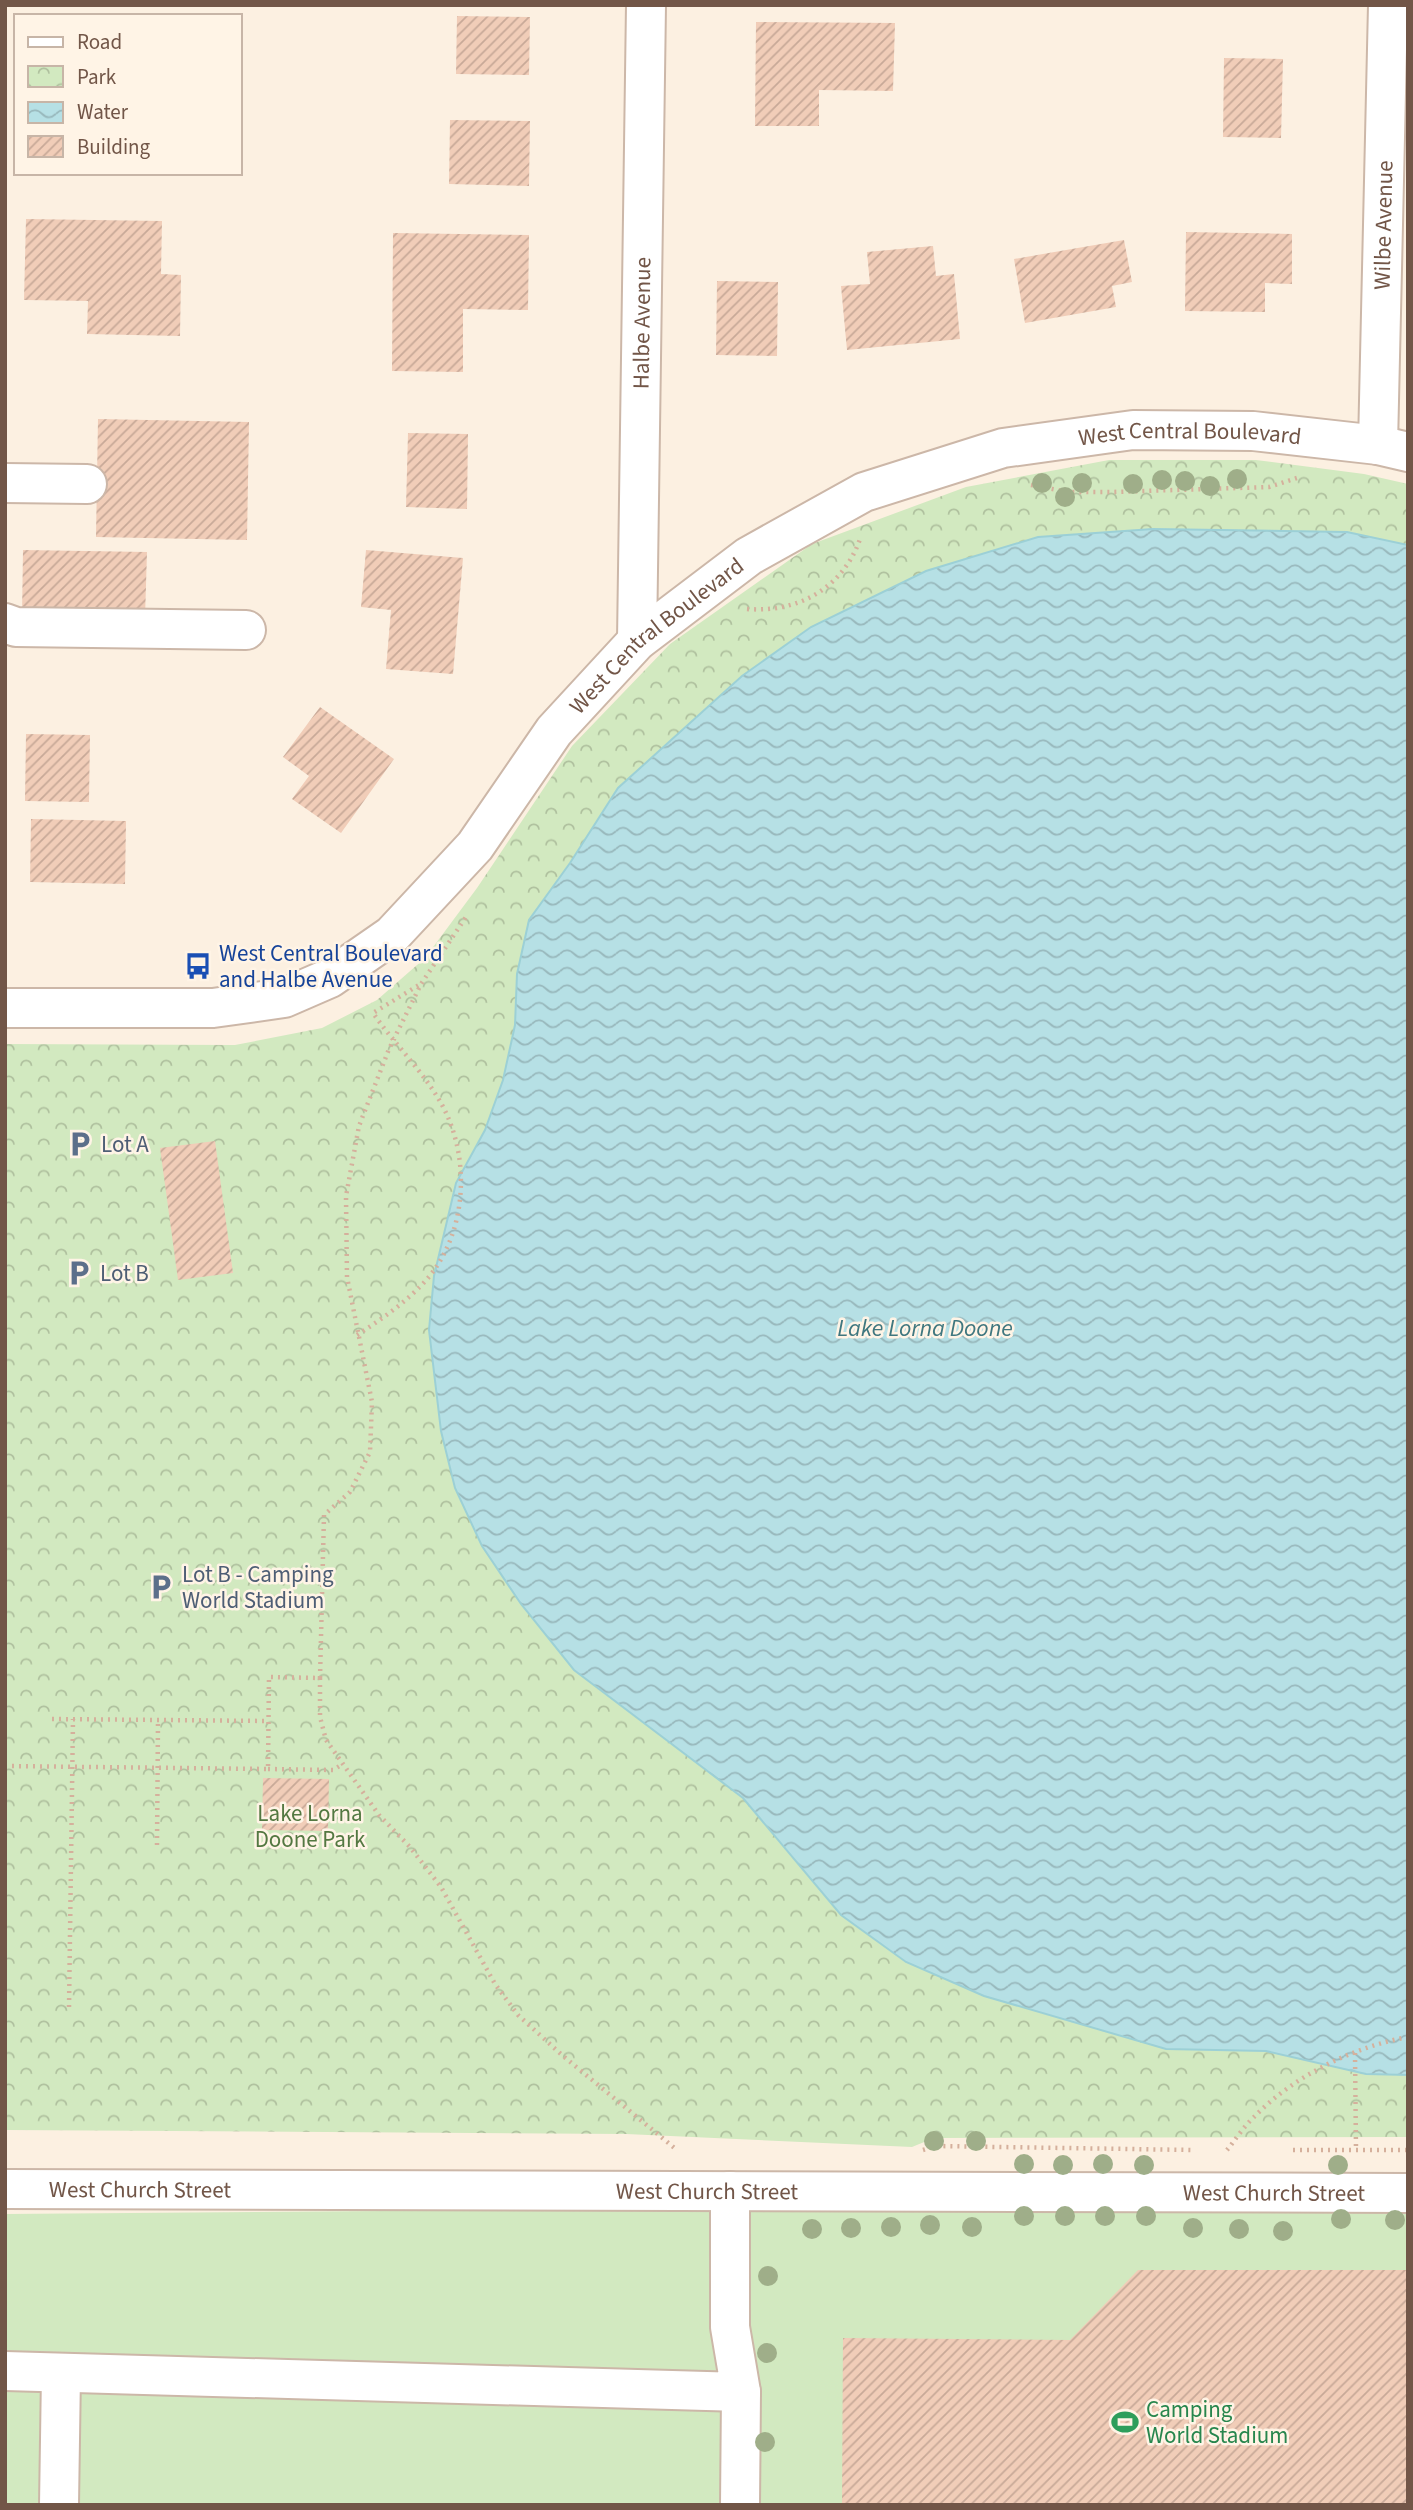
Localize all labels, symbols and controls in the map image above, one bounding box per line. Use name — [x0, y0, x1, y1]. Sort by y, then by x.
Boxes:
legend — [14, 14, 242, 175]
text: Road — [77, 27, 122, 57]
text: Park — [77, 62, 117, 92]
text: Water — [77, 97, 129, 127]
text: Building — [77, 132, 151, 162]
street label: Wilbe Avenue — [1366, 160, 1401, 290]
street label: Halbe Avenue — [625, 257, 659, 389]
street label: West Central Boulevard — [1076, 414, 1303, 454]
street label: West Central Boulevard — [562, 550, 751, 722]
place label: West Central Boulevard and Halbe Avenue — [219, 937, 443, 996]
bus stop icon: West Central Boulevard and Halbe Avenue — [183, 951, 213, 981]
place label: Lot A — [101, 1128, 149, 1161]
parking icon: Lot A — [65, 1129, 95, 1159]
place label: Lot B — [100, 1257, 149, 1290]
parking icon: Lot B — [64, 1258, 94, 1288]
water label: Lake Lorna Doone — [837, 1311, 1013, 1346]
place label: Lot B - Camping World Stadium — [182, 1558, 334, 1617]
parking icon: Lot B - Camping World Stadium — [146, 1572, 176, 1602]
park label: Lake Lorna Doone Park — [255, 1797, 366, 1856]
street label: West Church Street — [49, 2173, 231, 2207]
street label: West Church Street — [616, 2175, 798, 2208]
street label: West Church Street — [1183, 2176, 1365, 2210]
place label: Camping World Stadium — [1146, 2393, 1288, 2452]
sports icon: Camping World Stadium — [1110, 2407, 1140, 2437]

